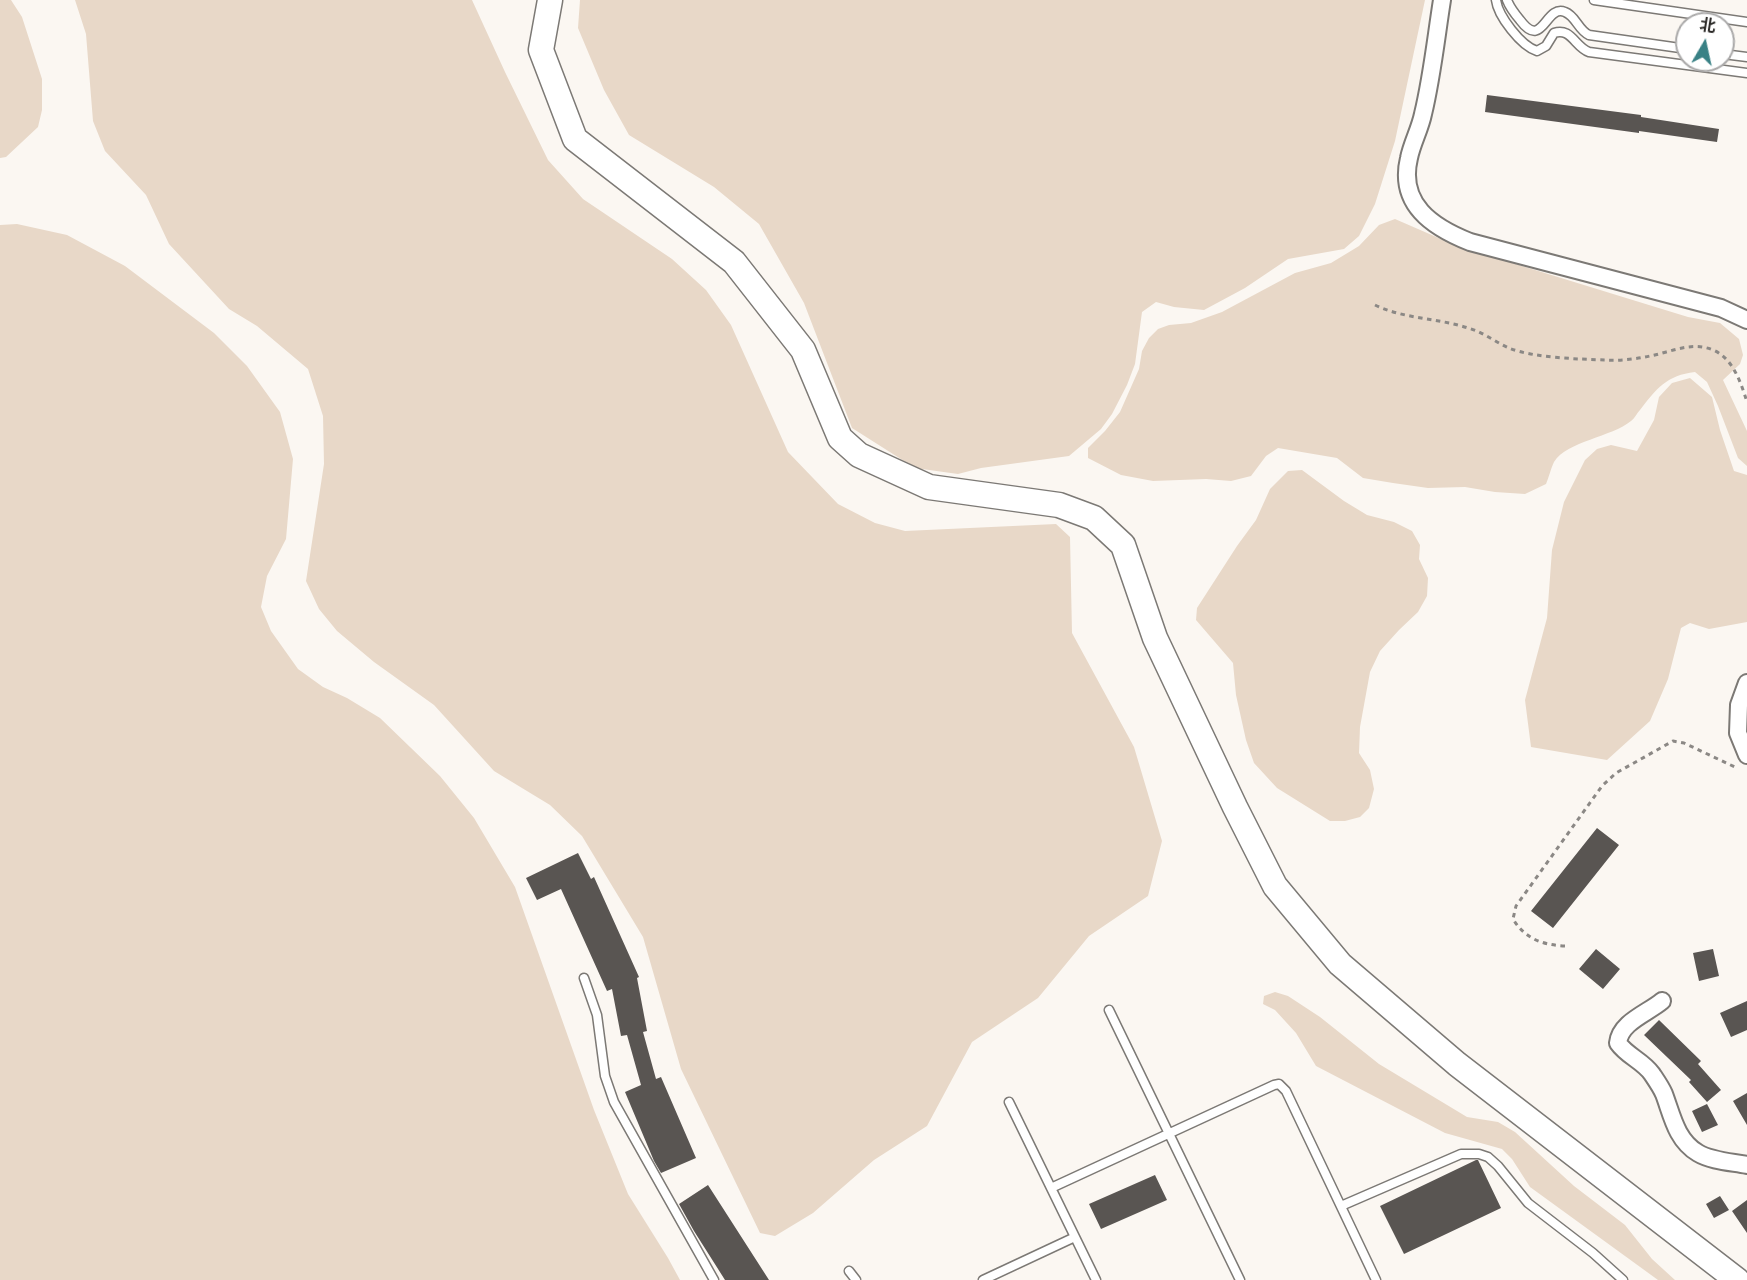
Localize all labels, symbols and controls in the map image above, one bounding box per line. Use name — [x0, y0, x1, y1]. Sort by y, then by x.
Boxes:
north arrow — [1675, 12, 1735, 72]
text: 北 — [1698, 15, 1717, 36]

